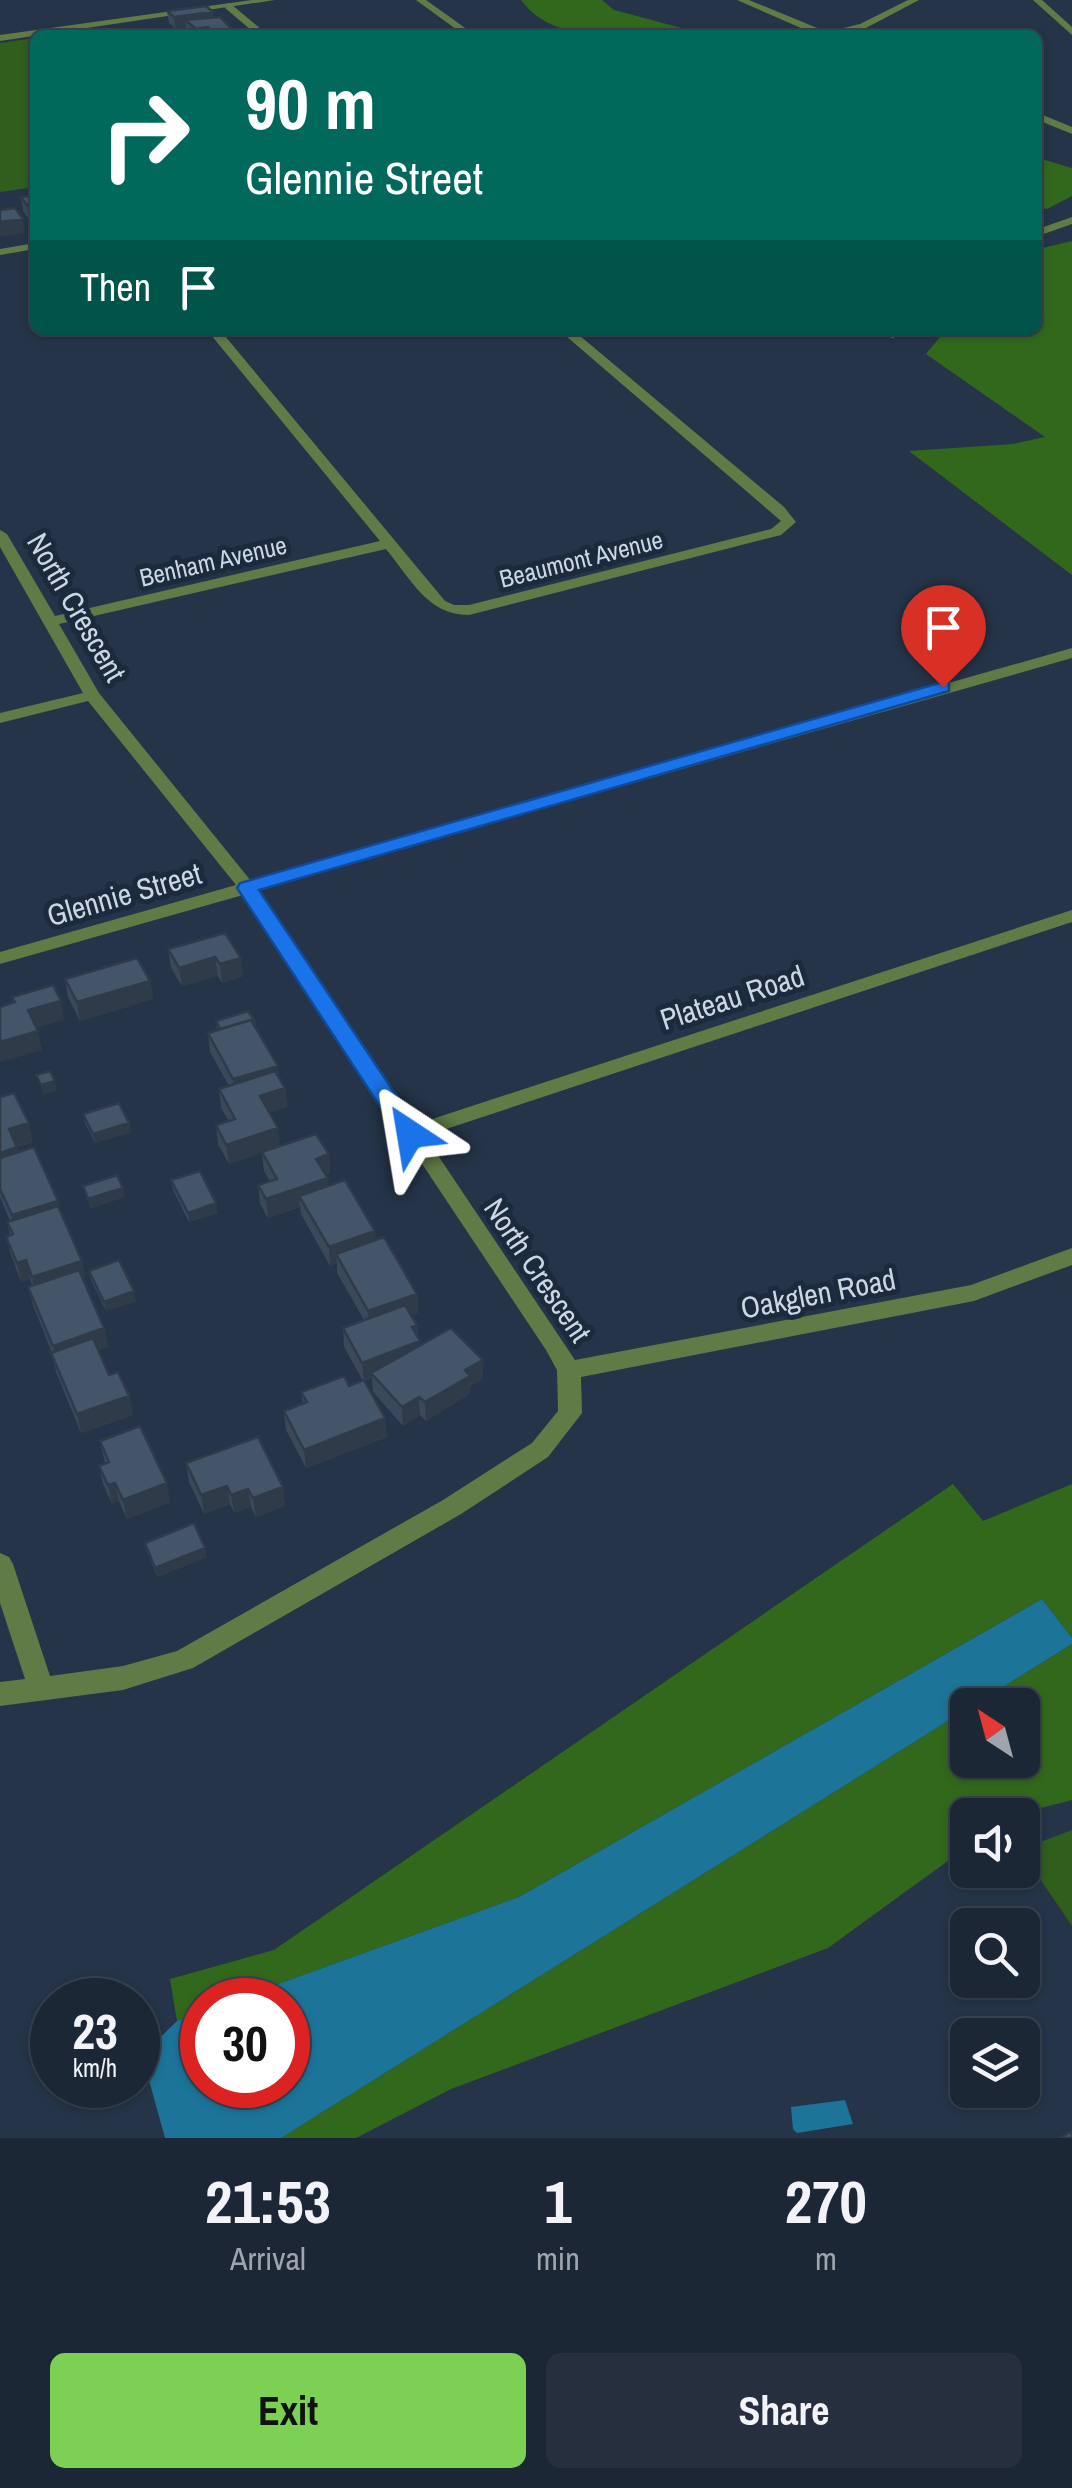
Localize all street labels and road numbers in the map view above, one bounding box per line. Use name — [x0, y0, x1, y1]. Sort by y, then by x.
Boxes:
street label: Beaumont Avenue — [496, 522, 666, 596]
street label: North Crescent — [18, 525, 136, 689]
street label: Benham Avenue — [136, 528, 290, 594]
street label: Glennie Street — [42, 853, 206, 935]
street label: Plateau Road — [655, 955, 809, 1039]
street label: North Crescent — [475, 1190, 601, 1350]
street label: Oakglen Road — [737, 1258, 899, 1328]

